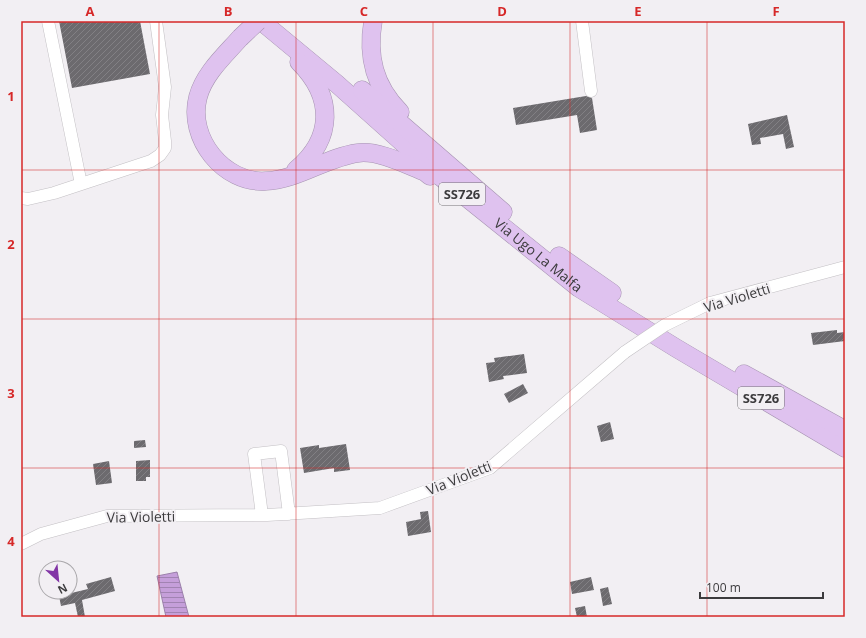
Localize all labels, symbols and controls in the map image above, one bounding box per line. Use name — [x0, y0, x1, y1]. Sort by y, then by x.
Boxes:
text: A — [86, 2, 95, 20]
text: B — [224, 2, 233, 20]
text: C — [360, 2, 368, 20]
text: D — [497, 2, 507, 20]
text: E — [634, 2, 642, 20]
text: F — [772, 2, 780, 20]
text: 1 — [7, 87, 15, 105]
road number: SS726 — [439, 183, 485, 205]
street label: Via Ugo La Malfa — [490, 213, 587, 296]
text: 2 — [7, 235, 15, 253]
street label: Via Violetti — [701, 278, 772, 317]
text: 3 — [7, 384, 15, 402]
road number: SS726 — [738, 387, 784, 409]
street label: Via Violetti — [423, 456, 494, 499]
street label: Via Violetti — [107, 506, 175, 527]
text: 4 — [7, 532, 15, 550]
north arrow — [38, 560, 78, 600]
scale bar — [700, 574, 823, 600]
text: 100 m — [706, 579, 741, 596]
text: N — [55, 581, 70, 598]

